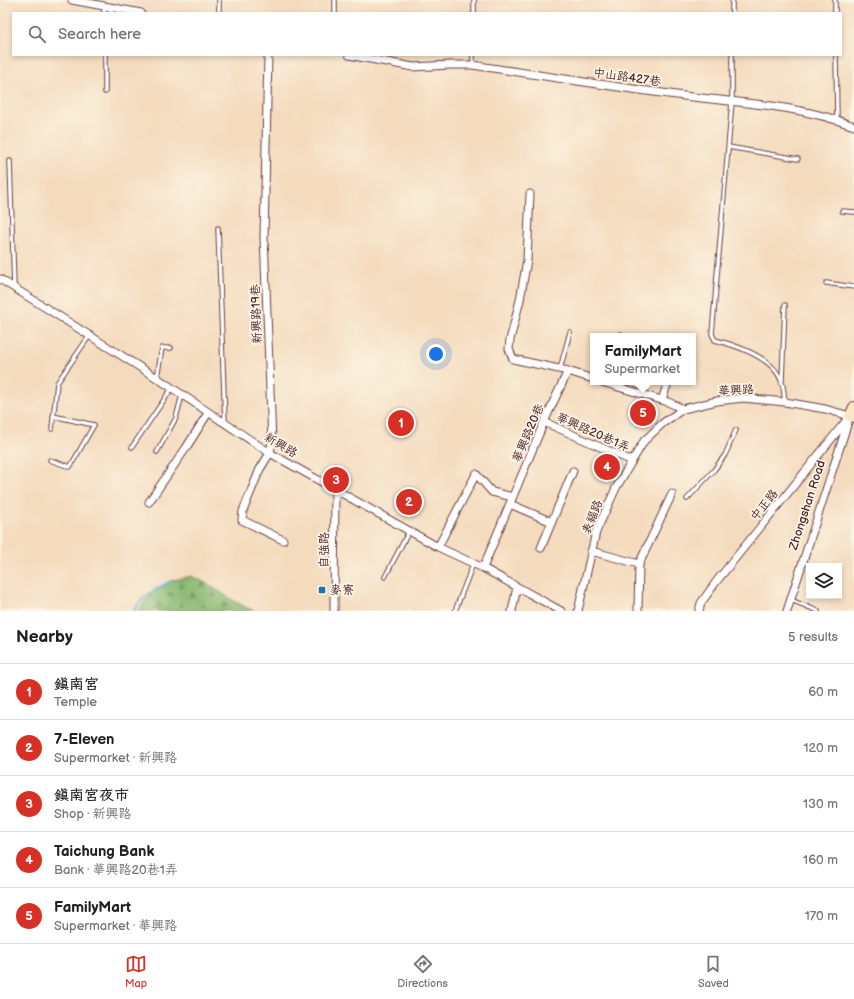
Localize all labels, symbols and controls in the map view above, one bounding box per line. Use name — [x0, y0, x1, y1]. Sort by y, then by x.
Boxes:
search box — [12, 12, 842, 56]
icon: search — [26, 23, 48, 45]
text: Search here — [58, 25, 141, 44]
street label: 中山路427巷 — [592, 65, 662, 90]
street label: 新興路19巷 — [248, 284, 265, 344]
popup — [590, 333, 696, 385]
text: FamilyMart — [604, 342, 682, 361]
your location — [426, 344, 446, 364]
text: Supermarket — [604, 361, 680, 377]
street label: 華興路 — [718, 382, 754, 399]
pin: 5 — [630, 398, 656, 428]
street label: 華興路20巷 — [509, 402, 548, 465]
pin: 1 — [388, 408, 414, 438]
street label: 華興路20巷1弄 — [554, 410, 632, 455]
street label: 新興路 — [261, 430, 300, 461]
pin: 4 — [594, 452, 620, 482]
street label: Zhongshan Road — [786, 459, 829, 553]
pin: 3 — [323, 465, 349, 495]
pin: 2 — [396, 487, 422, 517]
street label: 中正路 — [747, 487, 782, 524]
street label: 表福路 — [579, 498, 606, 537]
street label: 自強路 — [317, 532, 332, 568]
map controls — [806, 563, 842, 599]
button: layers — [806, 563, 842, 599]
place label: 麥寮 — [330, 583, 354, 598]
marker: 麥寮 — [317, 585, 327, 595]
text: Nearby — [16, 627, 73, 647]
text: 5 results — [788, 629, 838, 645]
text: 鎮南宮 — [54, 675, 99, 694]
text: 1 — [26, 684, 32, 700]
text: 60 m — [808, 684, 838, 700]
text: Temple — [54, 694, 97, 710]
text: 7-Eleven — [54, 730, 114, 749]
text: 2 — [25, 740, 33, 756]
text: 120 m — [803, 740, 838, 756]
text: Supermarket · 新興路 — [54, 750, 177, 766]
text: 鎮南宮夜市 — [54, 786, 129, 805]
text: 3 — [25, 796, 33, 812]
text: 130 m — [803, 796, 838, 812]
text: Shop · 新興路 — [54, 806, 131, 822]
text: Taichung Bank — [54, 842, 154, 861]
text: 4 — [25, 852, 33, 868]
text: 160 m — [803, 852, 838, 868]
text: Bank · 華興路20巷1弄 — [54, 862, 178, 878]
text: FamilyMart — [54, 898, 131, 917]
text: 5 — [25, 908, 33, 924]
text: 170 m — [805, 908, 838, 924]
text: Supermarket · 華興路 — [54, 918, 177, 934]
tab: Map — [125, 953, 147, 990]
tab: Directions — [397, 953, 448, 990]
tab: Saved — [698, 953, 729, 990]

